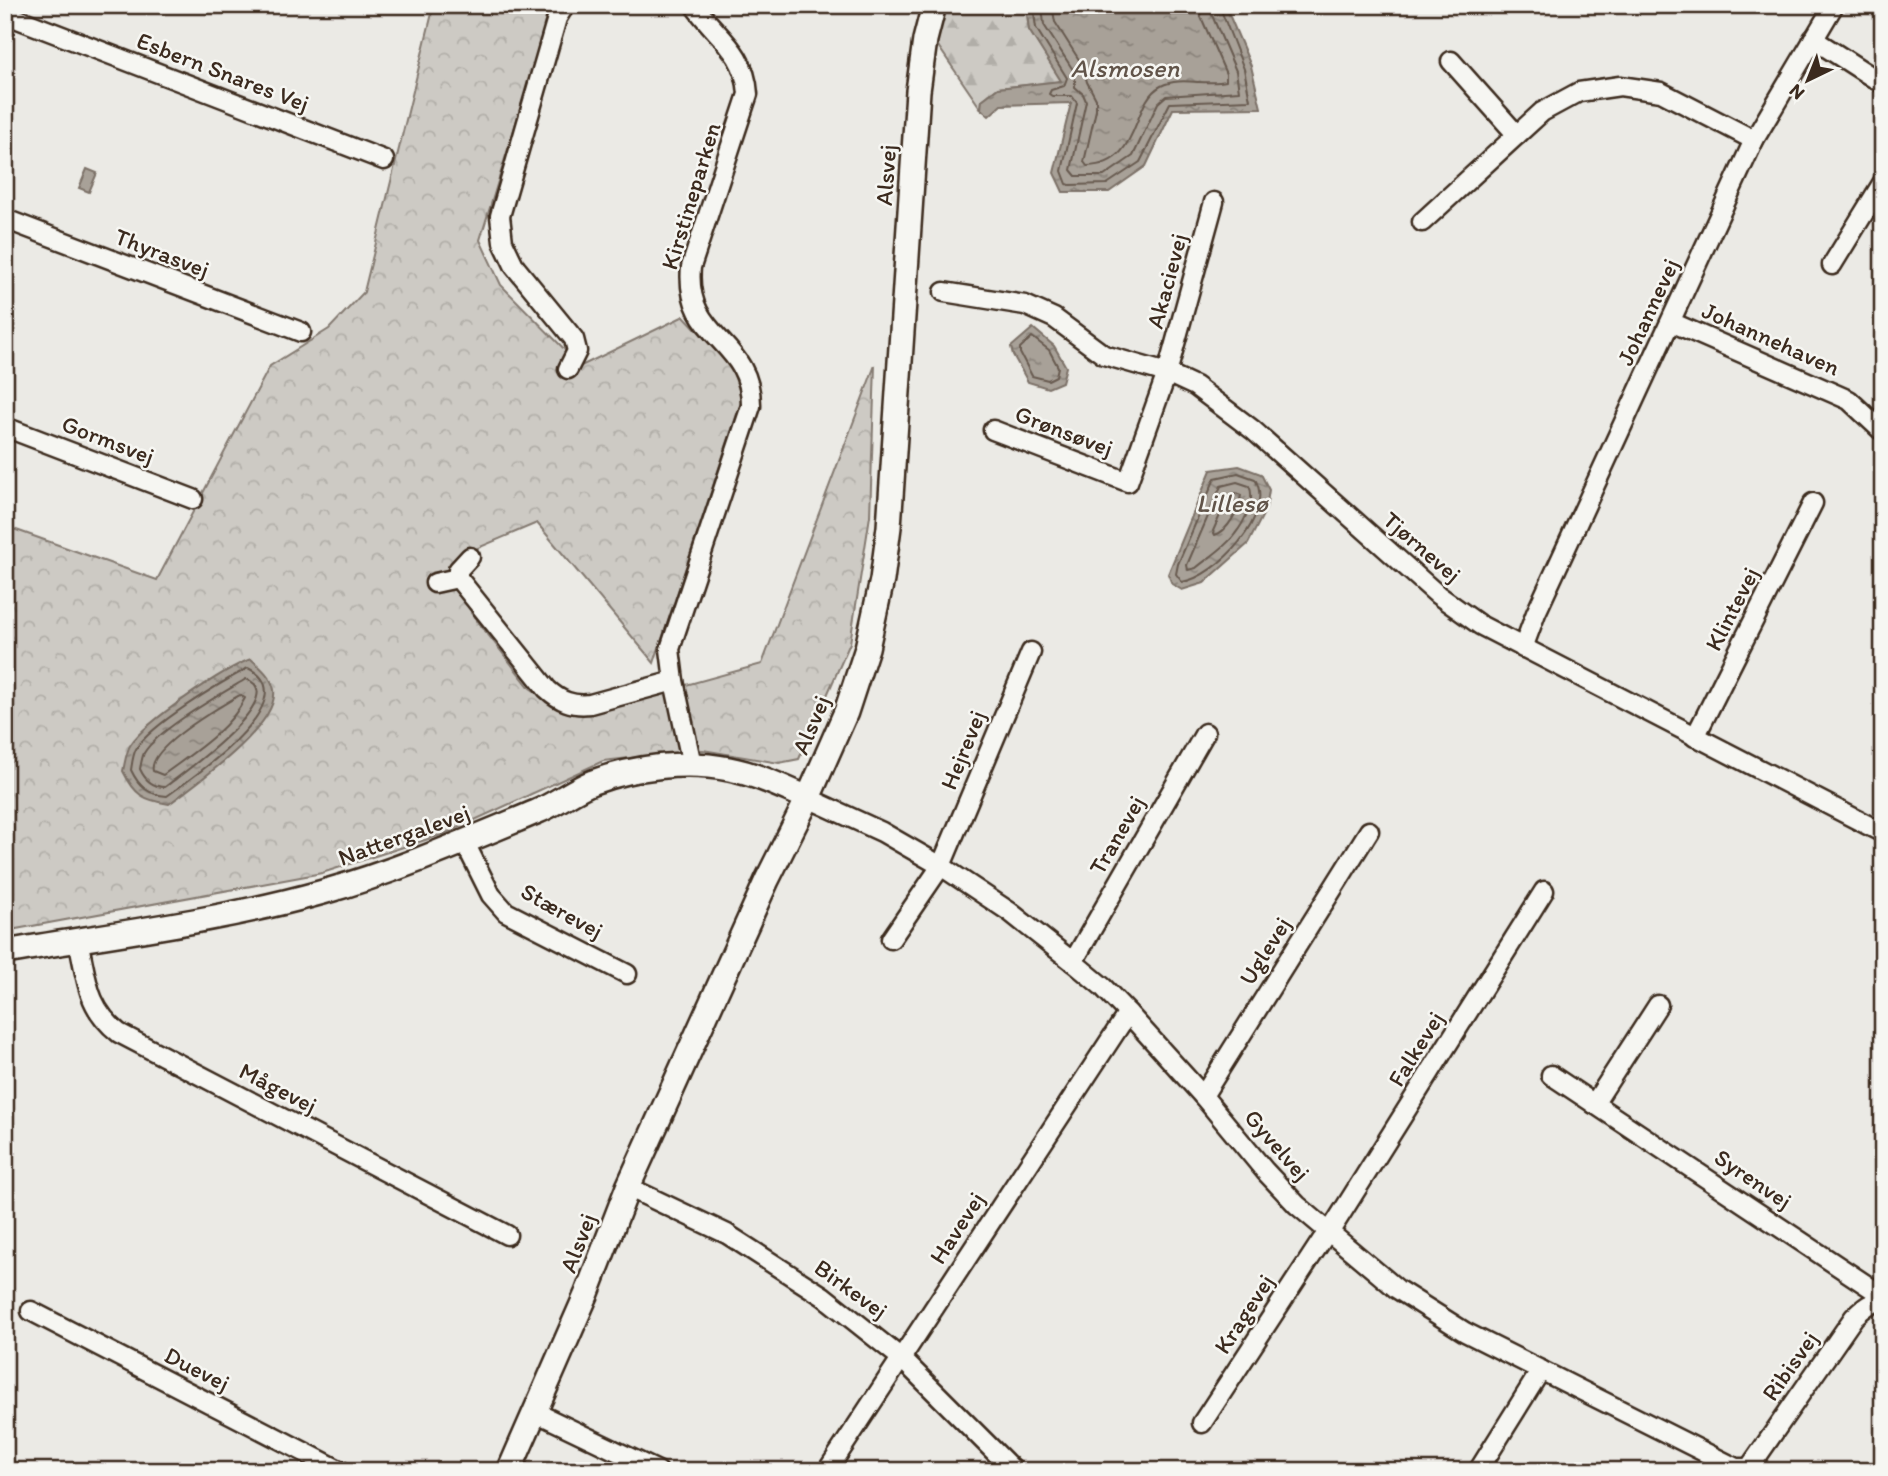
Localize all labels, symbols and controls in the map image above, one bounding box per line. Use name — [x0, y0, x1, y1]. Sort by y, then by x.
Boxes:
street label: Esbern Snares Vej — [133, 25, 313, 118]
north arrow — [1772, 46, 1842, 116]
water label: Alsmosen — [1071, 52, 1179, 84]
text: N — [1784, 79, 1809, 105]
street label: Kirstineparken — [654, 119, 727, 273]
street label: Alsvej — [869, 143, 902, 207]
street label: Thyrasvej — [111, 221, 213, 284]
street label: Akacievej — [1140, 230, 1193, 332]
street label: Johannevej — [1610, 254, 1685, 370]
street label: Johannehaven — [1698, 295, 1845, 382]
street label: Grønsøvej — [1011, 399, 1117, 462]
street label: Gormsvej — [58, 409, 159, 470]
water label: Lillesø — [1196, 487, 1270, 519]
street label: Tjørnevej — [1377, 505, 1467, 588]
street label: Klintevej — [1698, 562, 1765, 655]
street label: Alsvej — [785, 691, 836, 759]
street label: Hejrevej — [934, 706, 992, 794]
street label: Tranevej — [1082, 790, 1151, 879]
street label: Nattergalevej — [334, 797, 474, 872]
street label: Stærevej — [516, 876, 608, 945]
street label: Uglevej — [1232, 911, 1297, 990]
street label: Falkevej — [1381, 1006, 1450, 1092]
street label: Mågevej — [234, 1056, 322, 1119]
street label: Gyvelvej — [1238, 1103, 1316, 1186]
street label: Syrenvej — [1709, 1142, 1798, 1215]
street label: Havevej — [923, 1186, 991, 1269]
street label: Alsvej — [553, 1209, 602, 1277]
street label: Birkevej — [809, 1252, 894, 1325]
street label: Kragevej — [1207, 1268, 1280, 1359]
street label: Ribisvej — [1755, 1325, 1824, 1406]
street label: Duevej — [160, 1340, 235, 1397]

